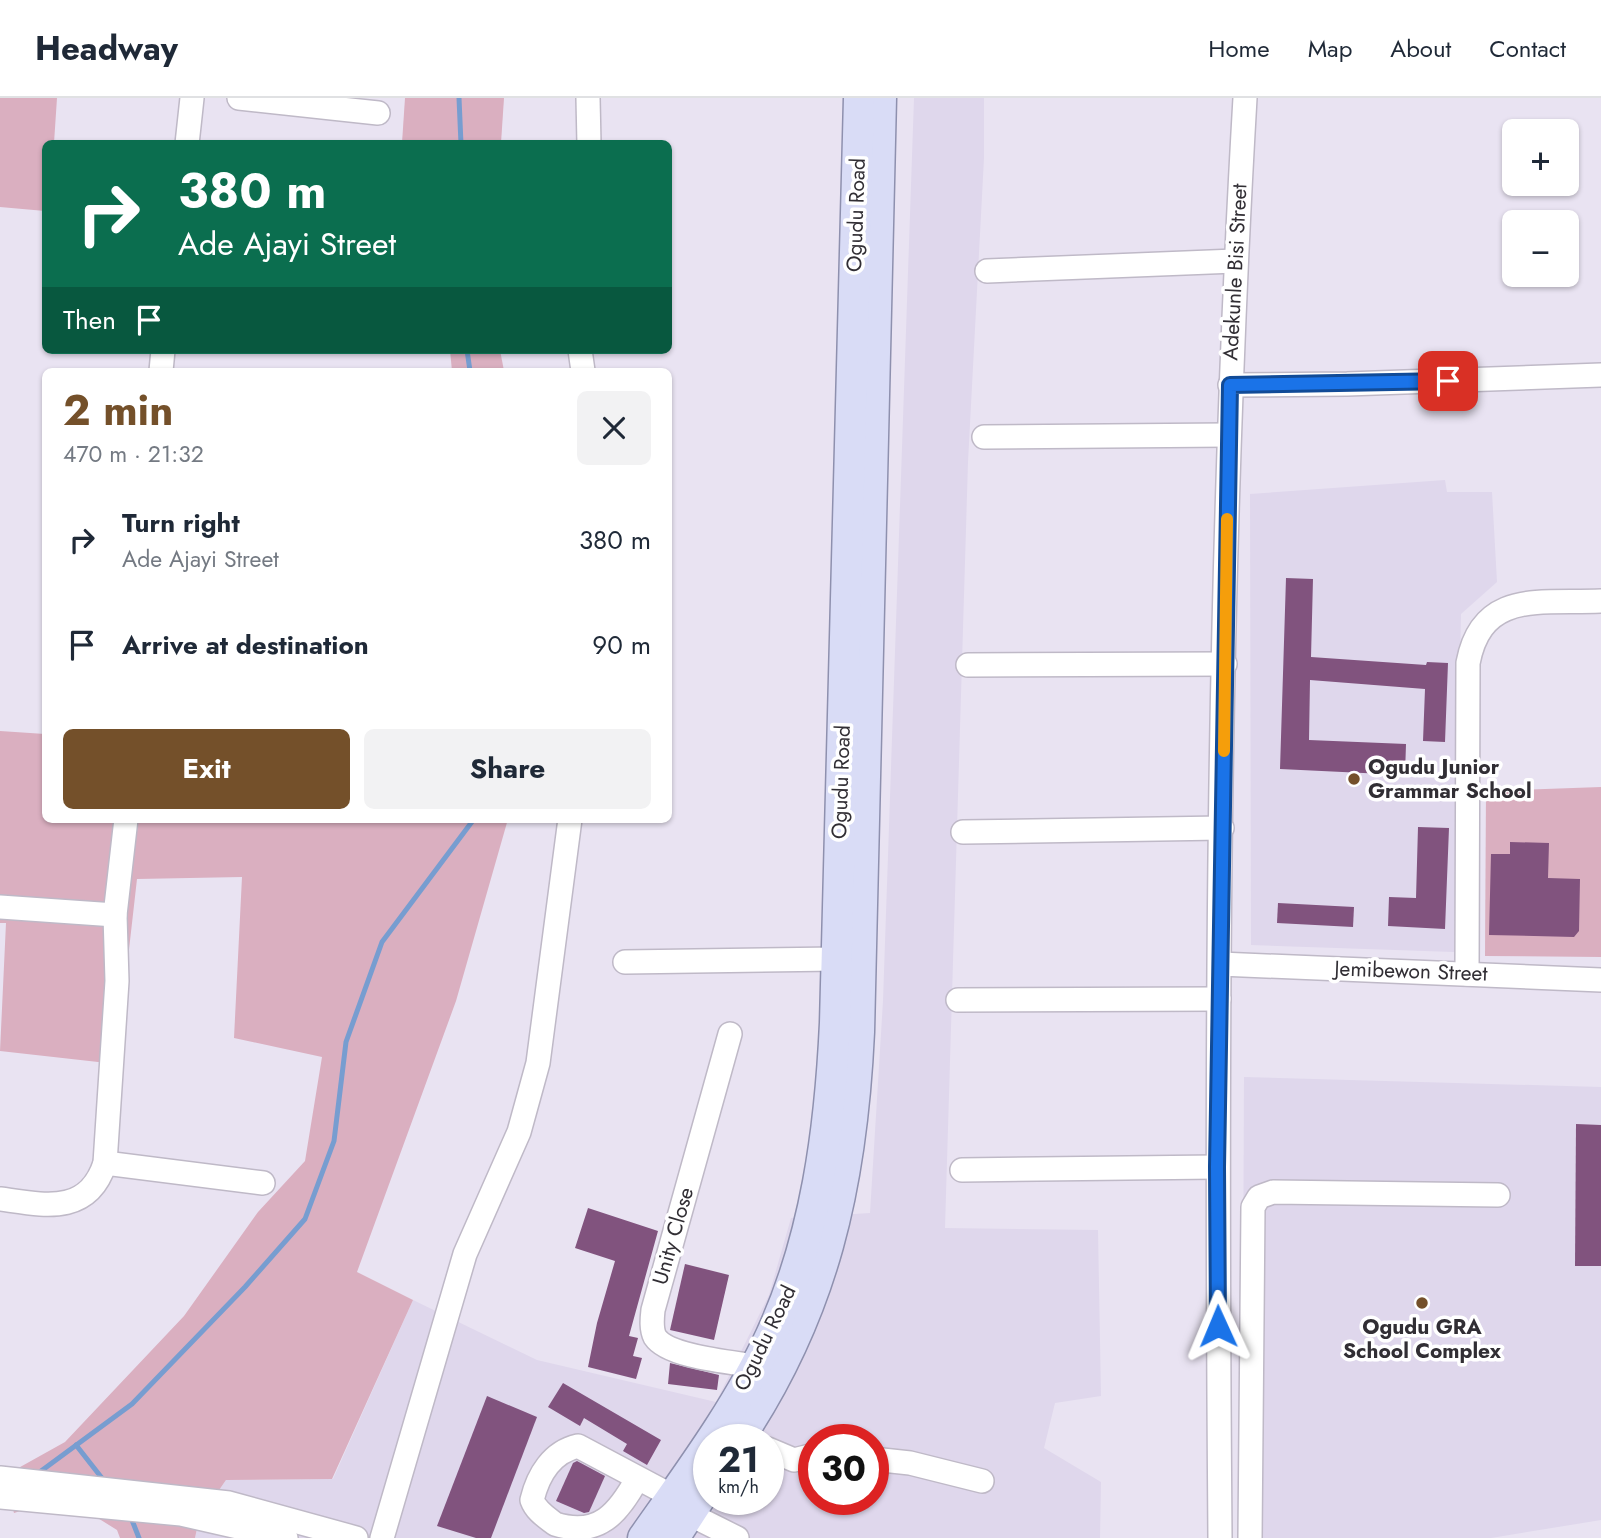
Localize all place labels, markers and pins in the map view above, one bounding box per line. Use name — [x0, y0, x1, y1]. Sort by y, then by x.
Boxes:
pin — [1418, 351, 1478, 411]
place label: Ogudu Junior Grammar School — [1368, 752, 1532, 806]
marker: Ogudu Junior Grammar School — [1346, 771, 1362, 787]
marker: Ogudu GRA School Complex — [1414, 1295, 1430, 1311]
place label: Ogudu GRA School Complex — [1343, 1312, 1502, 1366]

